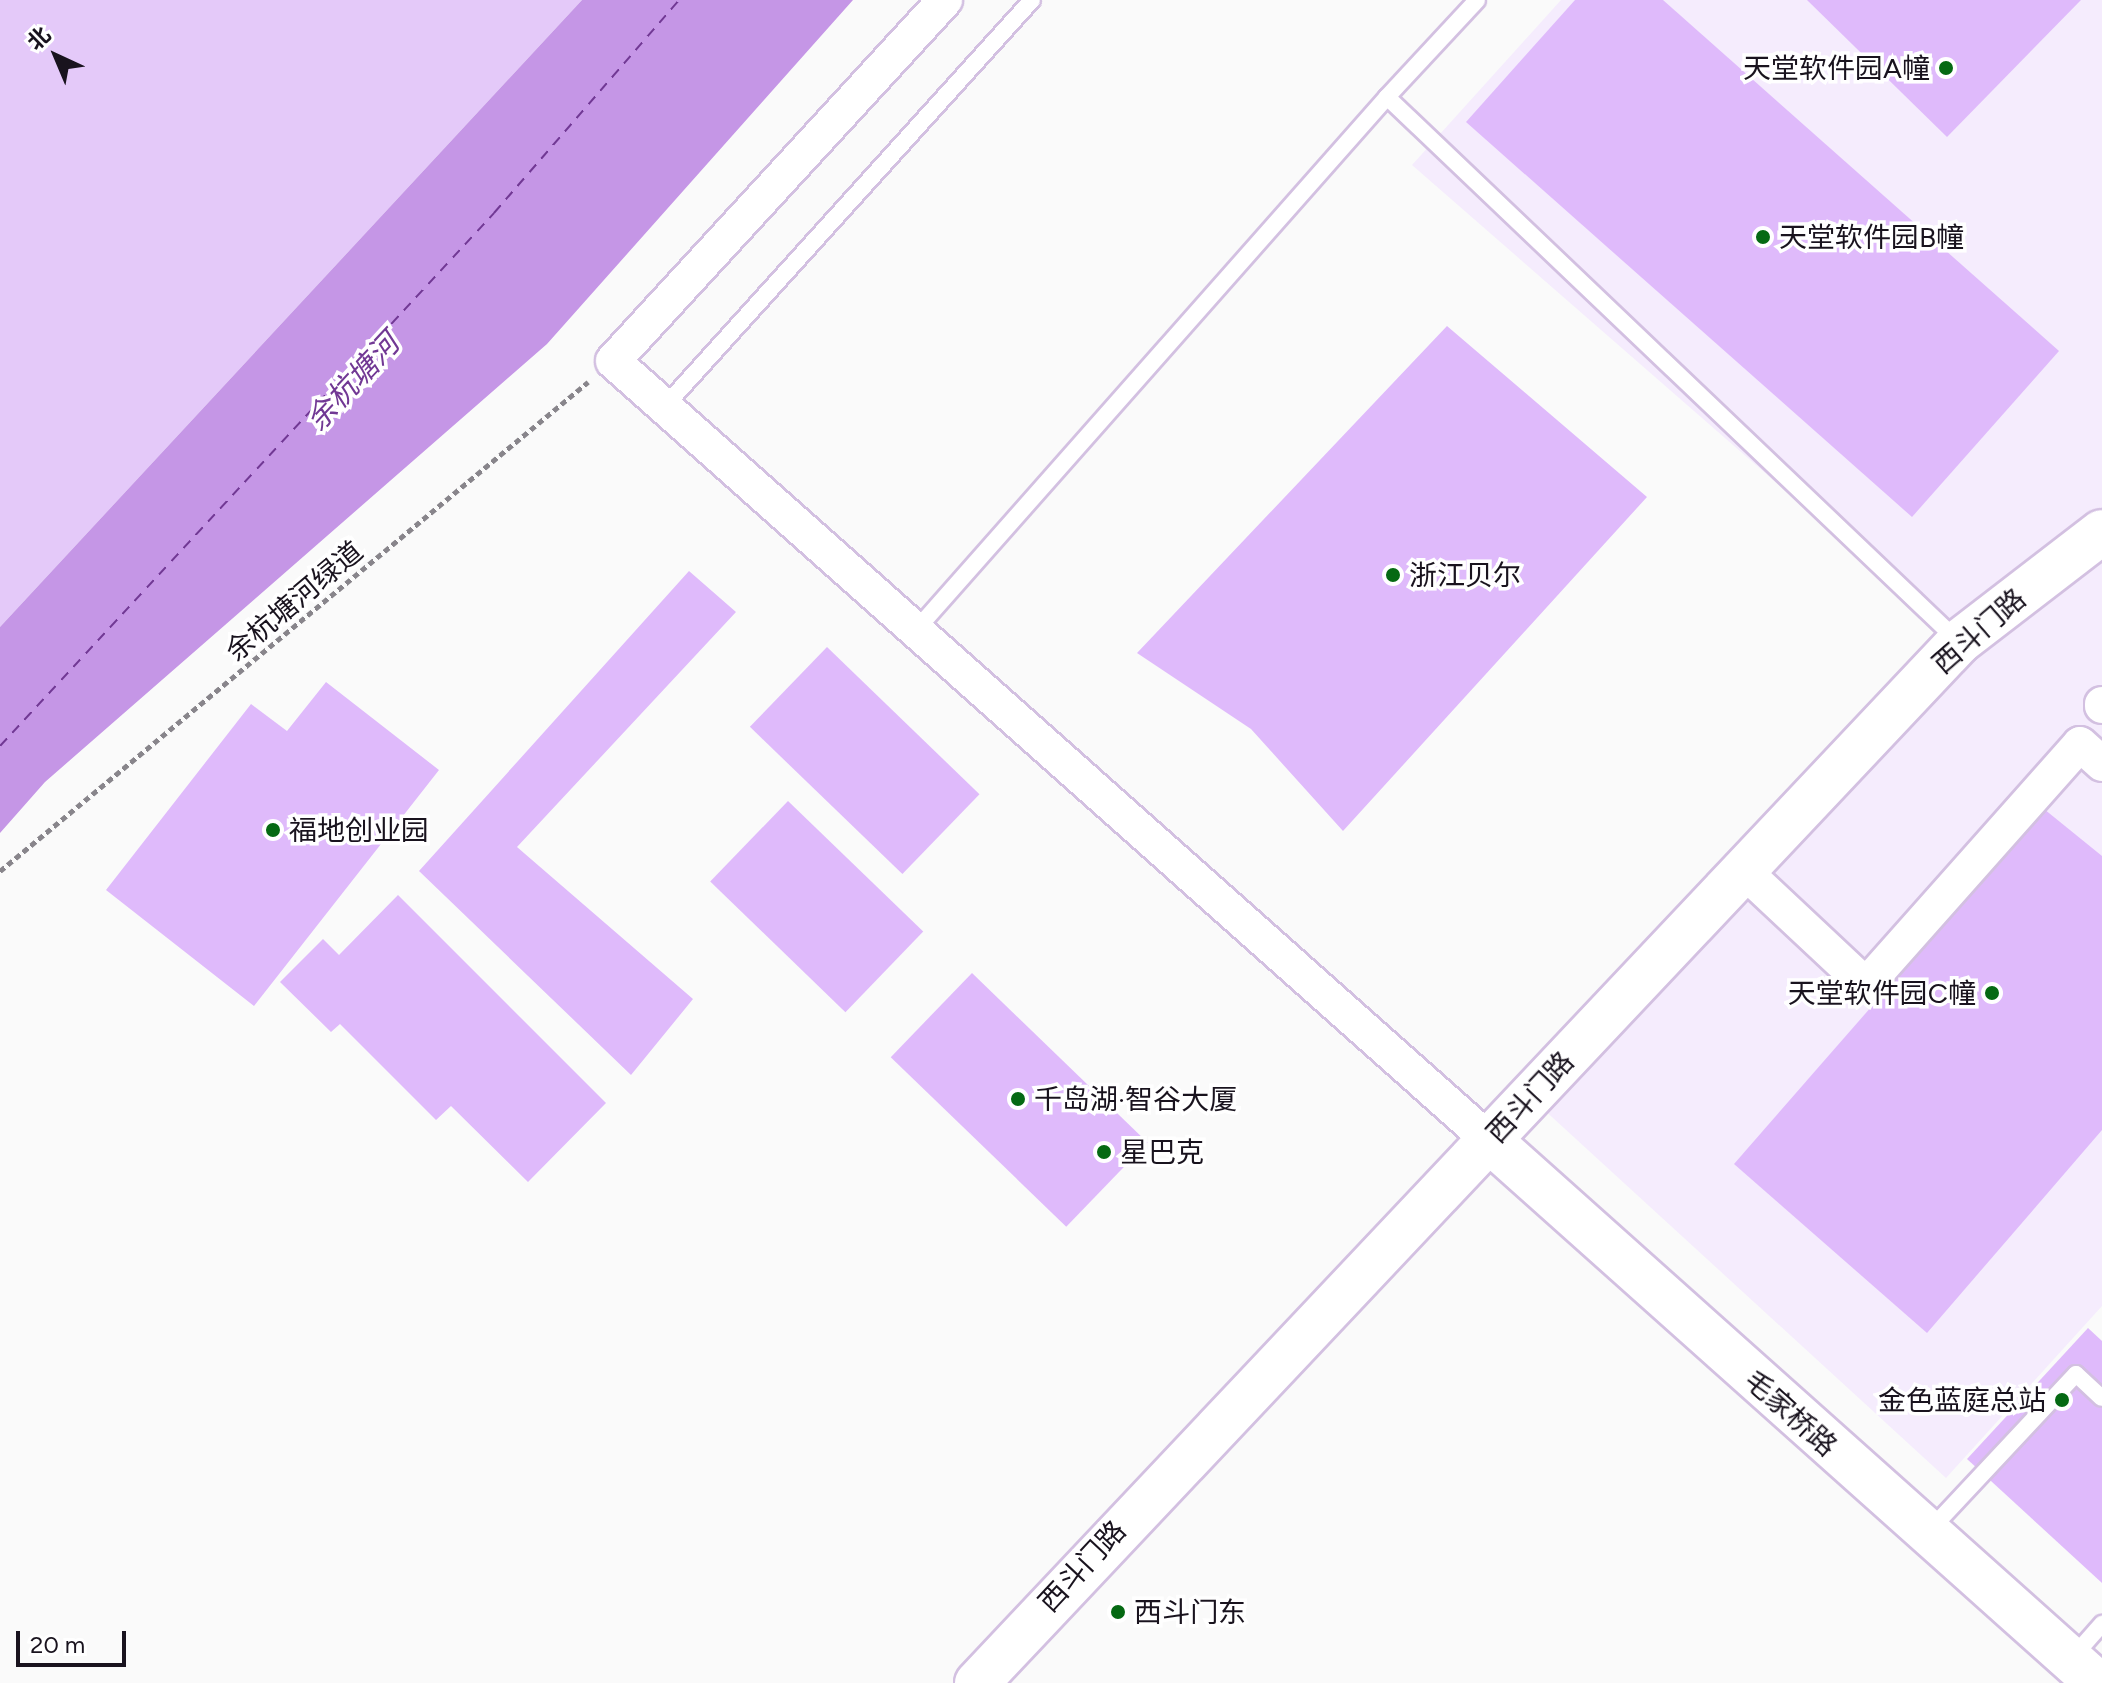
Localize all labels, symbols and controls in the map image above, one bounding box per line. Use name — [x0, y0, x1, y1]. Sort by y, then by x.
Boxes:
north arrow — [16, 16, 96, 96]
text: 北 — [22, 21, 56, 56]
place label: 天堂软件园A幢 — [1743, 51, 1930, 85]
marker: 天堂软件园A幢 — [1937, 59, 1955, 77]
place label: 天堂软件园B幢 — [1779, 220, 1964, 254]
marker: 天堂软件园B幢 — [1754, 228, 1772, 246]
water label: 余杭塘河 — [299, 326, 407, 438]
street label: 余杭塘河绿道 — [219, 534, 369, 668]
place label: 浙江贝尔 — [1409, 558, 1521, 592]
marker: 浙江贝尔 — [1384, 566, 1402, 584]
street label: 西斗门路 — [1926, 582, 2032, 680]
place label: 福地创业园 — [289, 813, 429, 847]
marker: 福地创业园 — [264, 821, 282, 839]
place label: 天堂软件园C幢 — [1788, 976, 1976, 1010]
marker: 天堂软件园C幢 — [1983, 984, 2001, 1002]
street label: 西斗门路 — [1480, 1045, 1580, 1149]
place label: 千岛湖·智谷大厦 — [1034, 1082, 1237, 1116]
marker: 千岛湖·智谷大厦 — [1009, 1090, 1027, 1108]
place label: 星巴克 — [1120, 1135, 1204, 1169]
marker: 星巴克 — [1095, 1143, 1113, 1161]
street label: 毛家桥路 — [1738, 1363, 1844, 1463]
place label: 金色蓝庭总站 — [1878, 1383, 2046, 1417]
marker: 金色蓝庭总站 — [2053, 1391, 2071, 1409]
street label: 西斗门路 — [1032, 1514, 1132, 1618]
place label: 西斗门东 — [1134, 1595, 1246, 1629]
marker: 西斗门东 — [1109, 1603, 1127, 1621]
scale bar — [20, 1615, 130, 1665]
text: 20 m — [30, 1630, 85, 1659]

